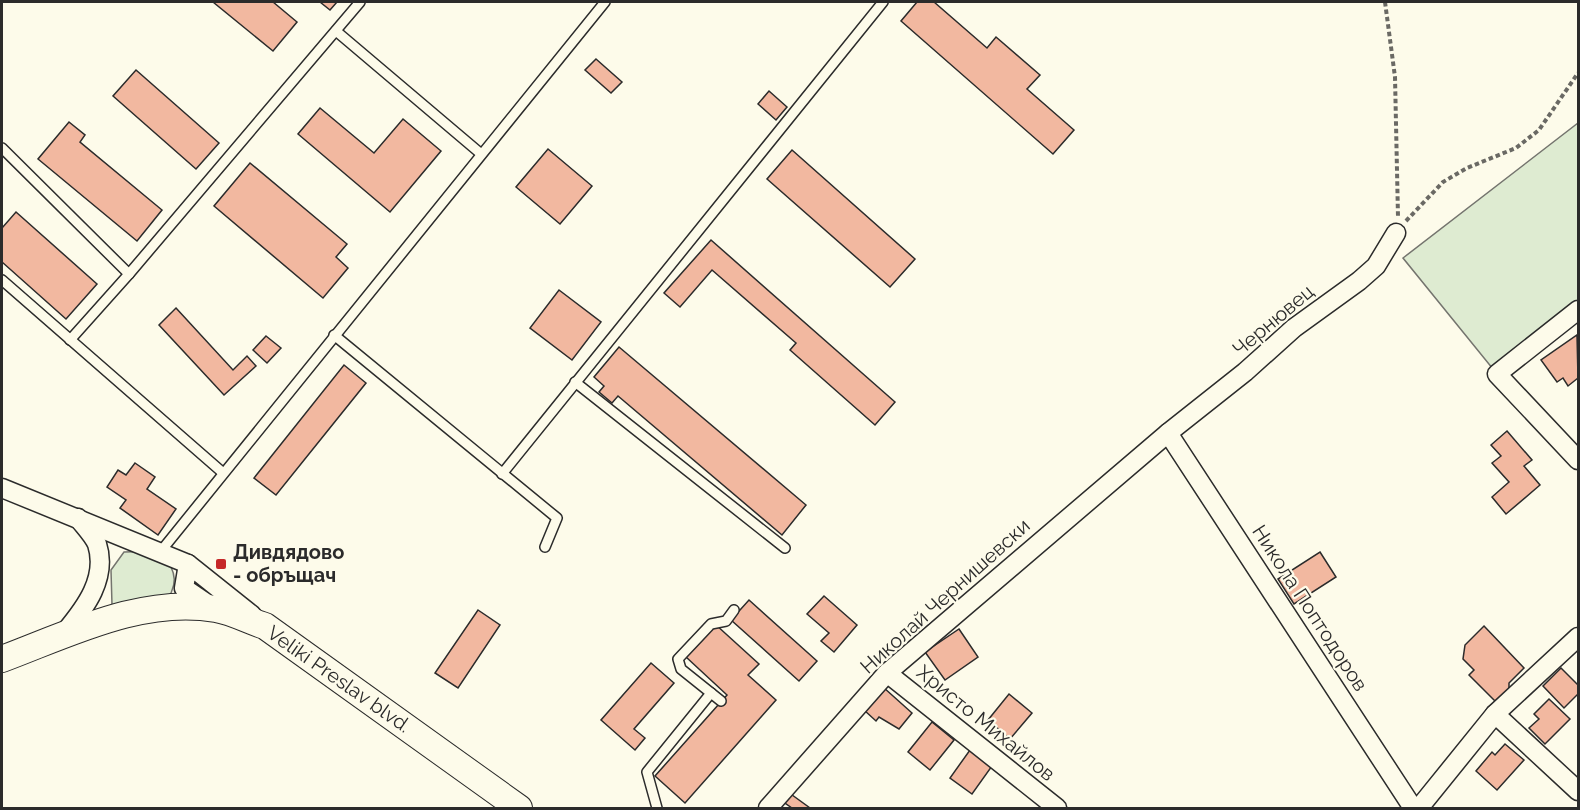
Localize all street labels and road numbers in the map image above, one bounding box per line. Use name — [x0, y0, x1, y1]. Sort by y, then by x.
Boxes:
street label: Чернювец — [1228, 279, 1319, 361]
street label: Николай Чернишевски — [855, 514, 1035, 678]
street label: Никола Поптодоров — [1247, 520, 1373, 696]
street label: Veliki Preslav blvd. — [263, 621, 415, 737]
street label: Христо Михайлов — [912, 660, 1060, 786]

